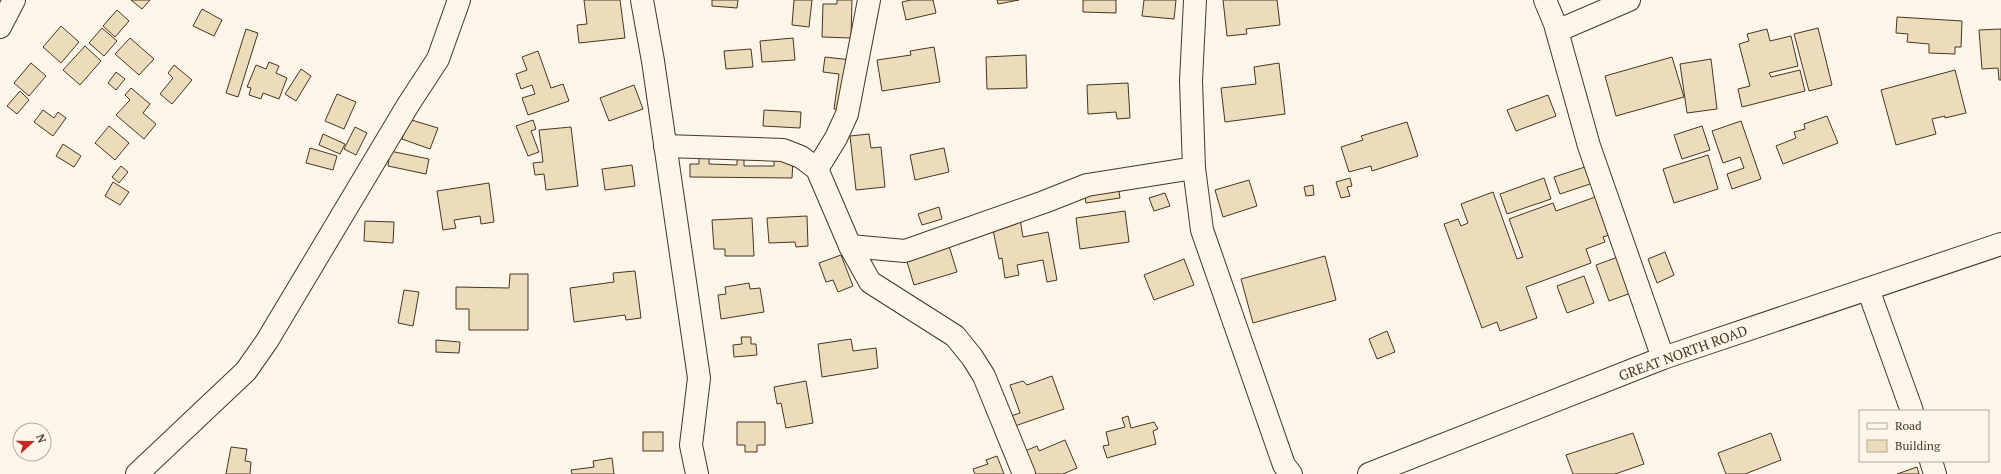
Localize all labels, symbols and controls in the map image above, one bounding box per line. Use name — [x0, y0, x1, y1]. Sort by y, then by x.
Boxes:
street label: GREAT NORTH ROAD — [1616, 320, 1750, 385]
legend — [1859, 410, 1989, 462]
text: Road — [1895, 418, 1922, 433]
north arrow — [12, 422, 52, 462]
text: N — [33, 432, 50, 445]
text: Building — [1895, 438, 1941, 453]

